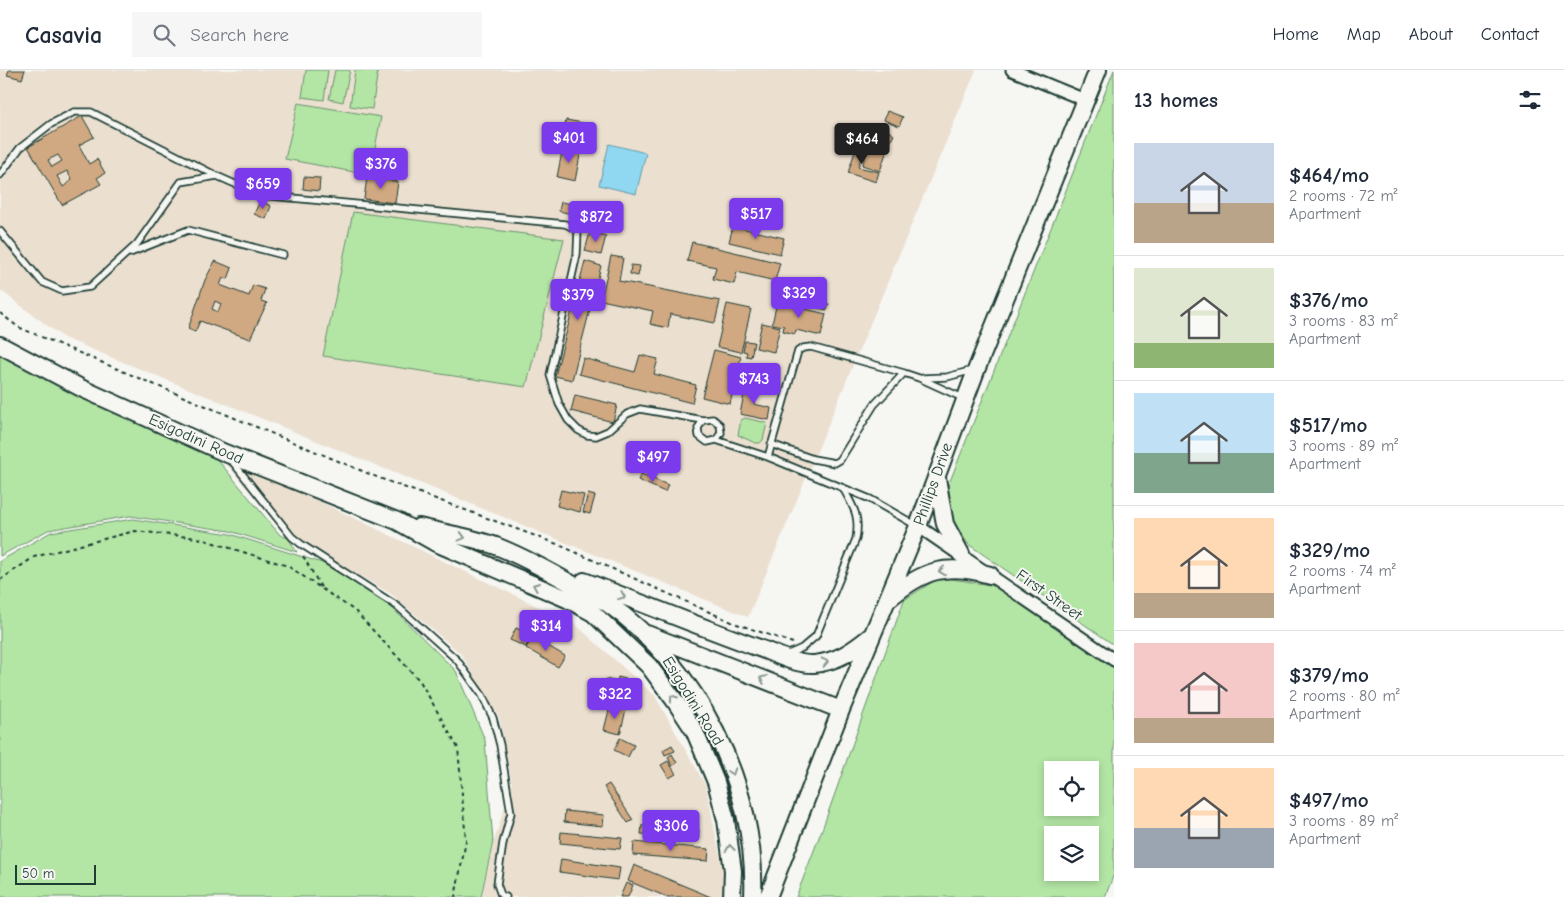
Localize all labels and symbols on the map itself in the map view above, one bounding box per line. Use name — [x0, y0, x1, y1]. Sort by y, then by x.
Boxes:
pin: $401 — [539, 122, 599, 164]
pin: $464 — [832, 122, 892, 165]
pin: $376 — [351, 148, 411, 190]
pin: $659 — [233, 168, 293, 210]
pin: $517 — [726, 198, 786, 240]
pin: $872 — [566, 200, 626, 243]
pin: $329 — [769, 276, 829, 319]
pin: $379 — [548, 278, 608, 321]
pin: $743 — [724, 362, 784, 405]
street label: Esigodini Road — [146, 410, 246, 468]
pin: $497 — [623, 440, 683, 483]
street label: Phillips Drive — [910, 440, 956, 528]
one-way arrow — [457, 532, 465, 542]
one-way arrow — [938, 565, 946, 576]
street label: First Street — [1013, 566, 1086, 624]
one-way arrow — [532, 582, 541, 593]
one-way arrow — [618, 590, 626, 600]
pin: $314 — [516, 610, 576, 652]
street label: Esigodini Road — [659, 653, 727, 749]
one-way arrow — [820, 657, 829, 668]
one-way arrow — [759, 675, 768, 685]
pin: $322 — [585, 678, 645, 720]
one-way arrow — [670, 694, 679, 704]
one-way arrow — [727, 768, 737, 776]
pin: $306 — [641, 810, 701, 852]
one-way arrow — [725, 844, 736, 852]
scale bar — [15, 862, 96, 885]

